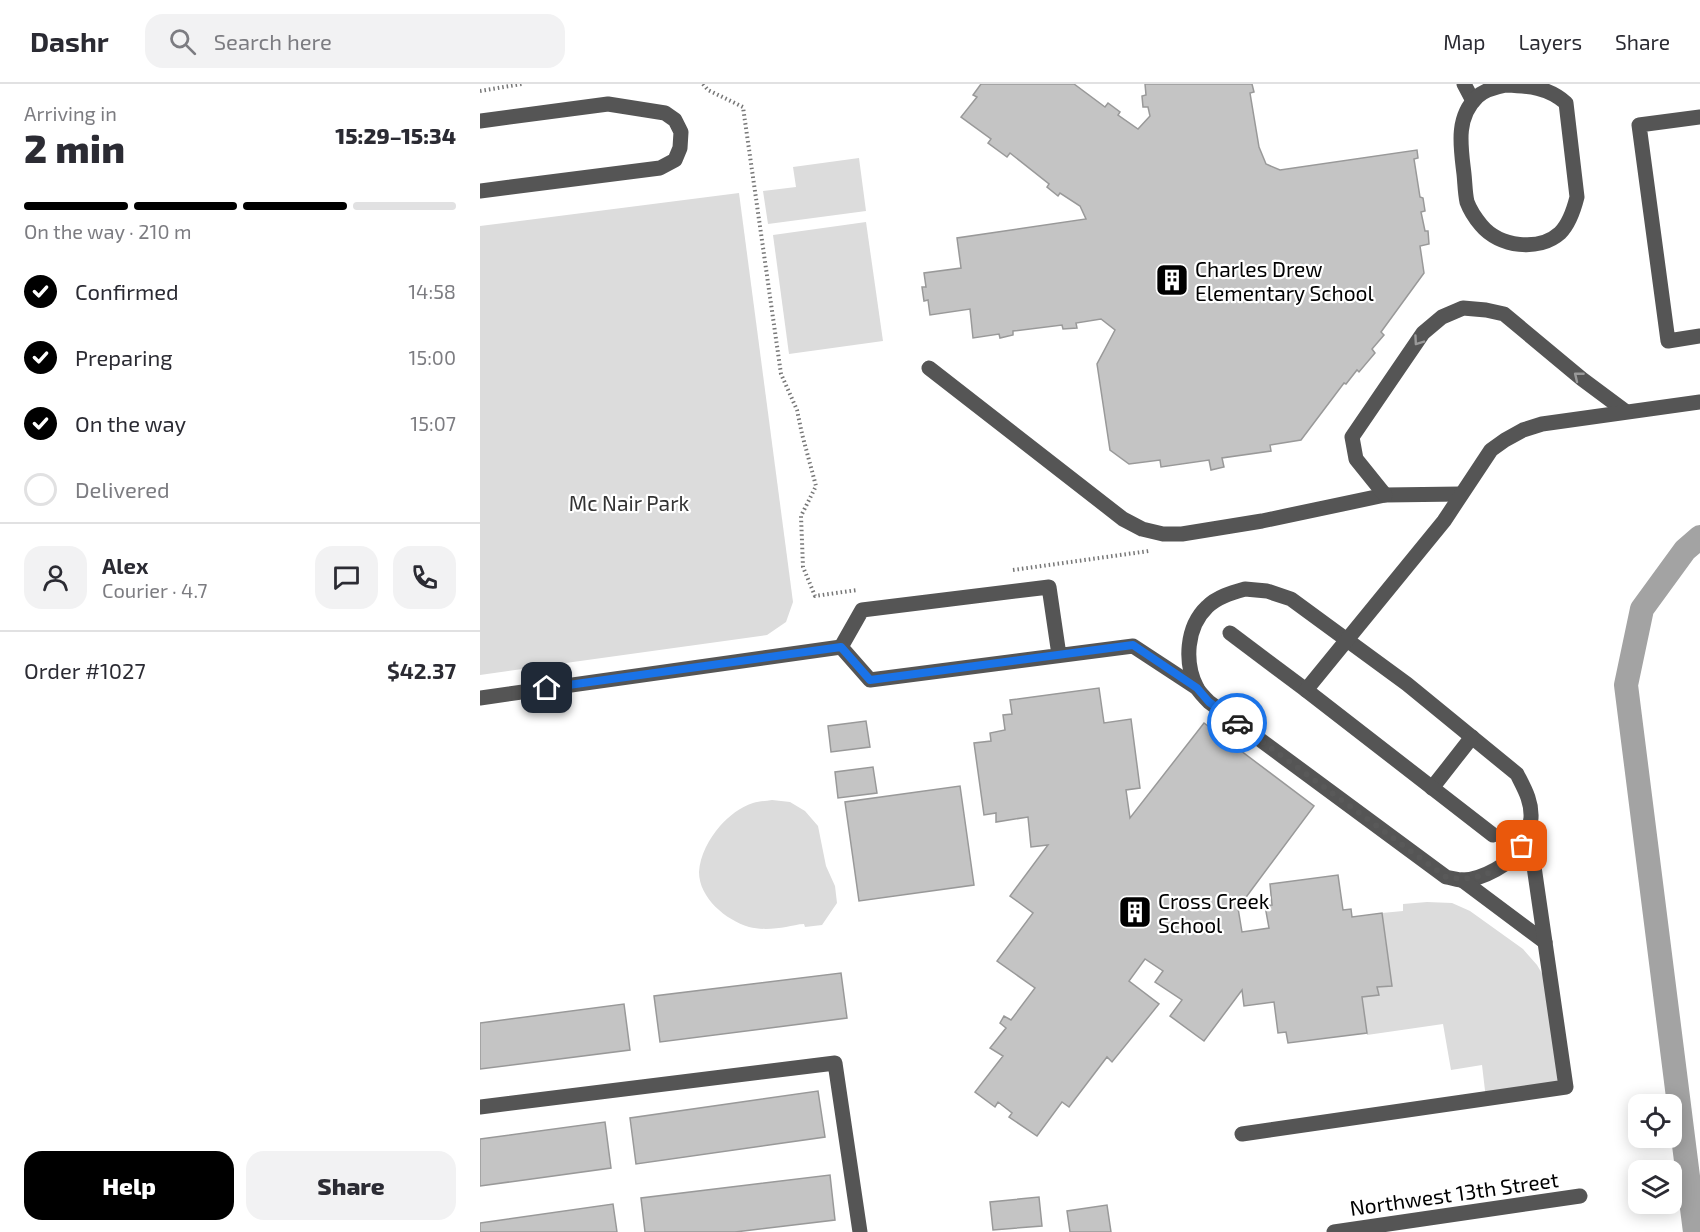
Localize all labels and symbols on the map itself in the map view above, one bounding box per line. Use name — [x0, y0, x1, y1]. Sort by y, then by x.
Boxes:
place label: Charles Drew Elementary School — [1195, 256, 1375, 305]
building icon: Charles Drew Elementary School — [1154, 262, 1190, 298]
one-way arrow — [1414, 334, 1425, 345]
one-way arrow — [1574, 372, 1585, 383]
park label: Mc Nair Park — [569, 490, 690, 515]
pin — [521, 662, 572, 713]
courier — [1207, 693, 1267, 753]
pin — [1496, 820, 1547, 871]
place label: Cross Creek School — [1158, 888, 1270, 937]
building icon: Cross Creek School — [1117, 894, 1153, 930]
street label: Northwest 13th Street — [1348, 1166, 1560, 1220]

